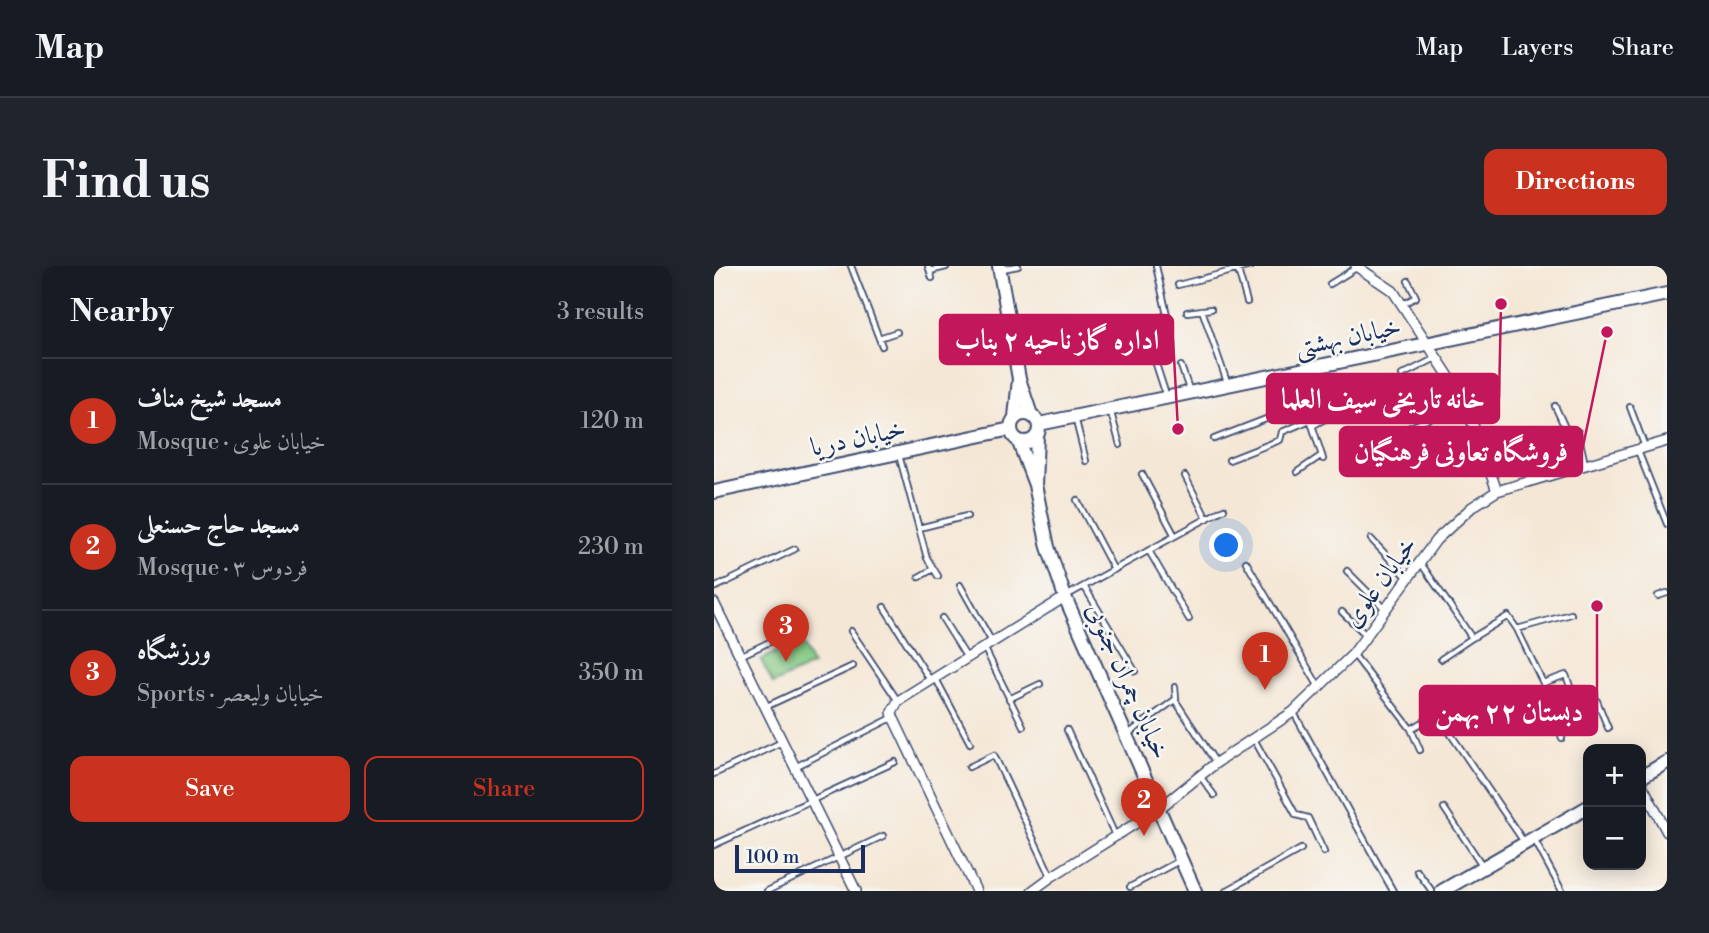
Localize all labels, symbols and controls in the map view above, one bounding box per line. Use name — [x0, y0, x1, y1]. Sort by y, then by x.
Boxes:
text: Map — [35, 28, 104, 69]
text: Map — [1416, 33, 1463, 63]
text: Layers — [1501, 33, 1573, 63]
text: Share — [1611, 33, 1674, 63]
button: Directions — [1484, 149, 1667, 215]
text: Find us — [42, 152, 211, 213]
text: Nearby — [70, 293, 174, 331]
text: 3 results — [557, 298, 644, 326]
street label: خیابان بهشتی — [1292, 310, 1405, 366]
callout: اداره گاز ناحیه ۲ بناب — [940, 315, 1173, 364]
text: اداره گاز ناحیه ۲ بناب — [955, 322, 1159, 358]
callout: خانه تاریخی سیف العلما — [1267, 374, 1499, 423]
text: خانه تاریخی سیف العلما — [1281, 382, 1485, 418]
text: مسجد شیخ مناف — [137, 383, 282, 415]
text: 1 — [87, 407, 99, 435]
text: 120 m — [580, 407, 644, 435]
street label: خیابان دریا — [807, 412, 909, 464]
callout: فروشگاه تعاونی فرهنگیان — [1340, 427, 1582, 476]
text: Mosque · خیابان علوی — [137, 428, 326, 456]
text: فروشگاه تعاونی فرهنگیان — [1354, 433, 1568, 470]
text: مسجد حاج حسنعلی — [137, 509, 300, 541]
your location — [1209, 528, 1243, 562]
street label: خیابان علوی — [1336, 530, 1424, 634]
text: 2 — [86, 533, 100, 561]
text: 230 m — [578, 533, 644, 561]
text: Mosque · فردوس ۳ — [137, 554, 308, 582]
street label: خیابان چمران جنوبی — [1077, 598, 1177, 765]
pin: 3 — [763, 604, 809, 662]
pin: 1 — [1242, 632, 1288, 690]
text: ورزشگاه — [137, 635, 211, 667]
text: 3 — [86, 659, 100, 687]
text: 350 m — [578, 659, 644, 687]
text: Sports · خیابان ولیعصر — [137, 680, 324, 708]
callout: دبستان ۲۲ بهمن — [1420, 686, 1597, 735]
text: دبستان ۲۲ بهمن — [1435, 695, 1583, 730]
map controls — [1583, 744, 1646, 870]
button: + — [1583, 744, 1646, 807]
button: Save — [70, 756, 350, 822]
button: Share — [364, 756, 644, 822]
pin: 2 — [1121, 778, 1167, 836]
button: − — [1583, 807, 1646, 870]
scale bar — [735, 842, 864, 874]
text: 100 m — [746, 845, 799, 869]

